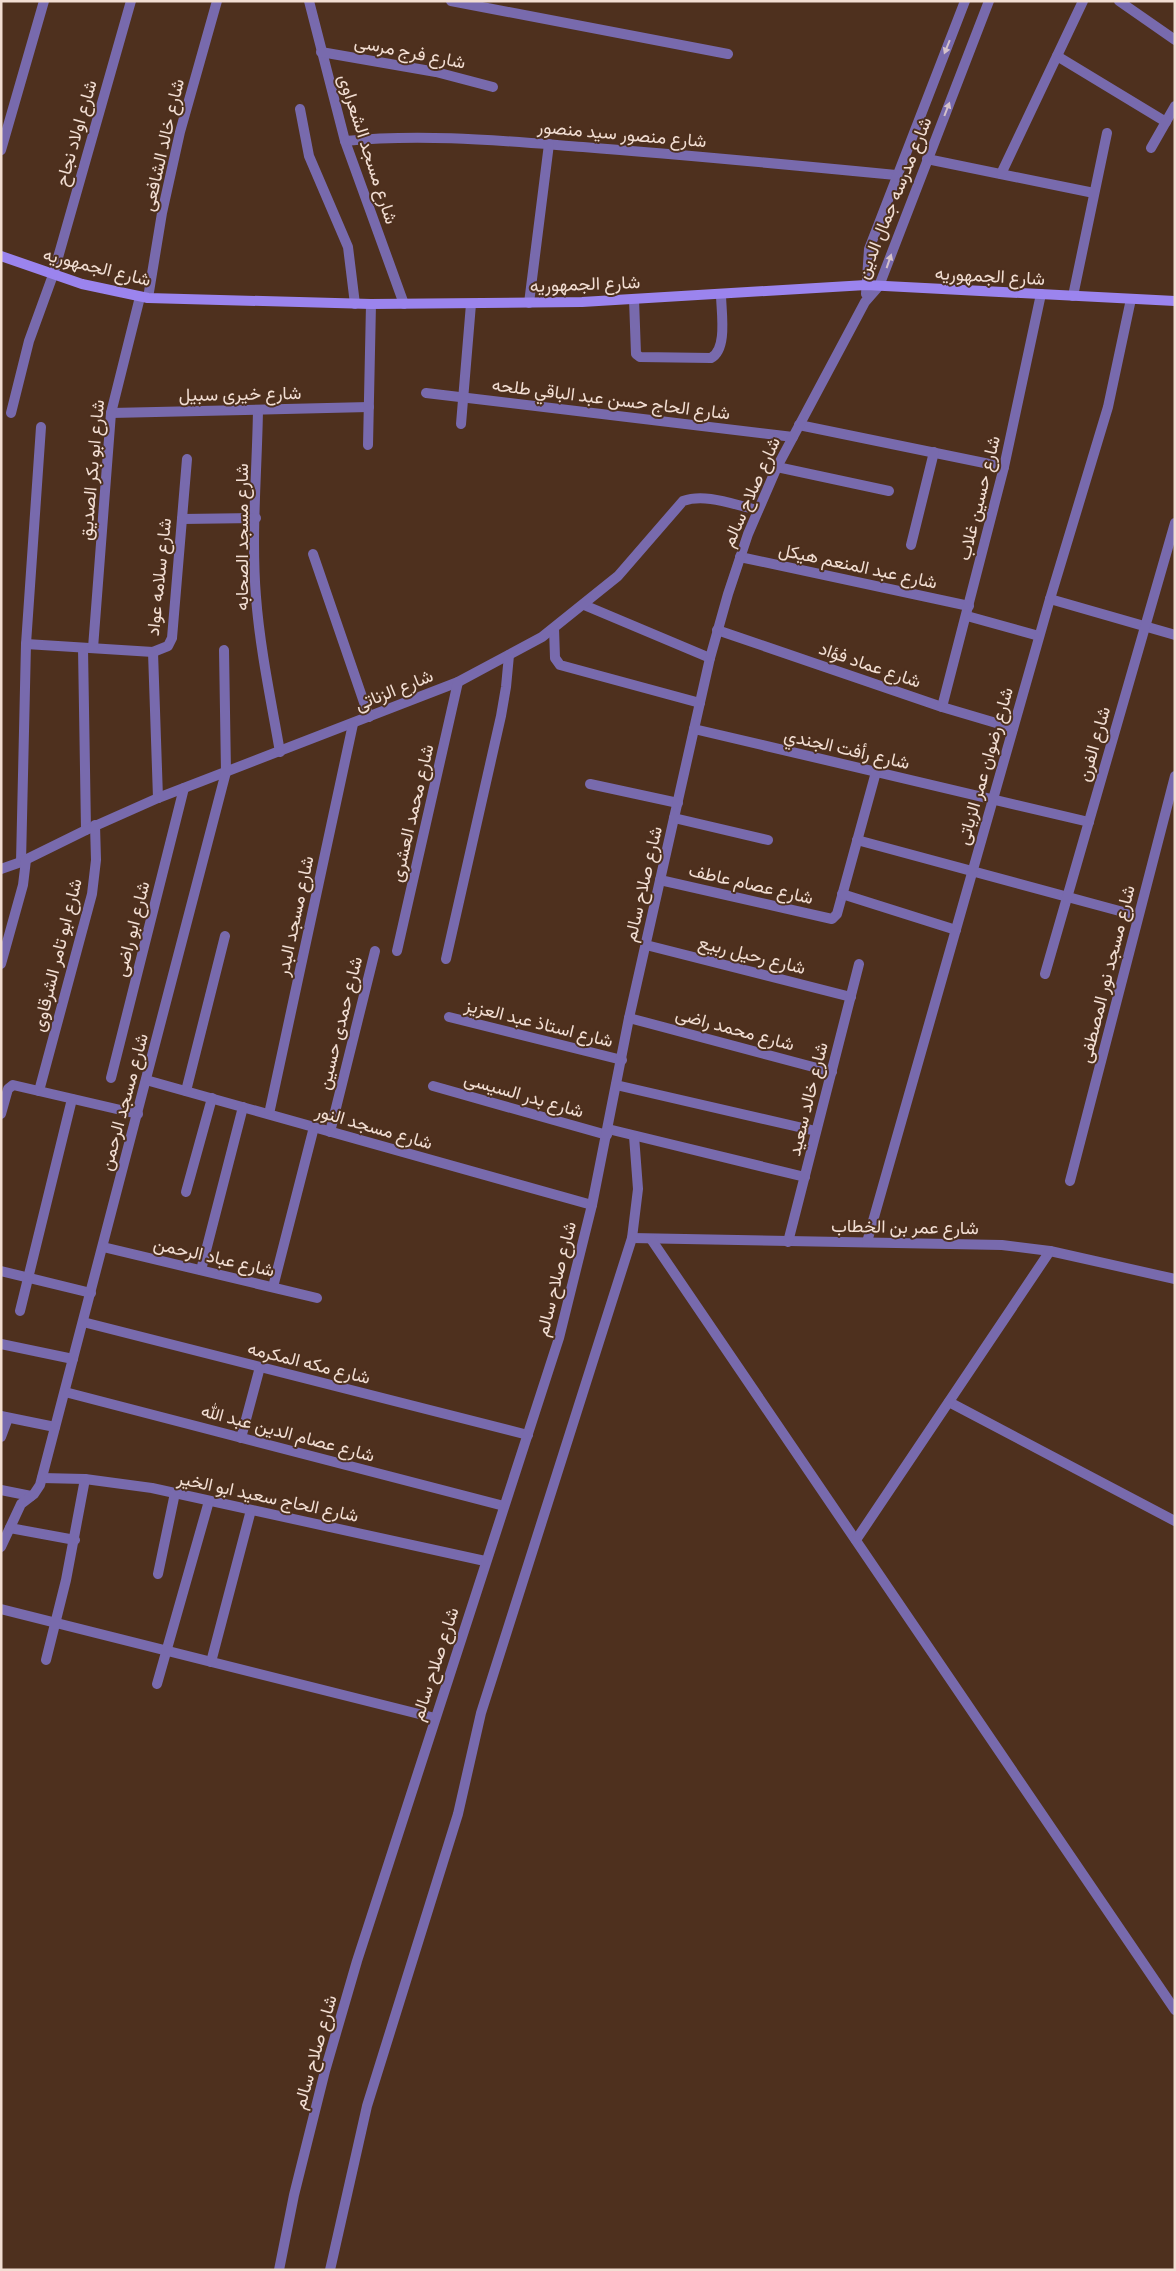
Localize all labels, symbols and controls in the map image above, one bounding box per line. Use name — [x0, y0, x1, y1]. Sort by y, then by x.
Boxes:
street label: شارع فرج مرسى — [352, 30, 467, 75]
one-way arrow — [943, 39, 951, 54]
street label: شارع مسجد الشعراوى — [332, 71, 403, 227]
street label: شارع اولاد نجاح — [50, 77, 103, 189]
street label: شارع خالد الشافعى — [137, 77, 190, 214]
one-way arrow — [943, 101, 951, 116]
street label: شارع مدرسه جمال الدين — [851, 114, 937, 283]
street label: شارع منصور سيد منصور — [536, 116, 707, 153]
street label: شارع الجمهوريه — [41, 243, 153, 292]
one-way arrow — [886, 253, 893, 268]
street label: شارع الجمهوريه — [934, 262, 1046, 291]
street label: شارع الجمهوريه — [529, 271, 641, 298]
street label: شارع الحاج حسن عبد الباقي طلحه — [490, 373, 731, 428]
street label: شارع خيرى سبيل — [178, 382, 302, 407]
street label: شارع ابو بكر الصديق — [75, 399, 110, 541]
street label: شارع حسين غلاب — [953, 433, 1006, 563]
street label: شارع صلاح سالم — [717, 434, 786, 551]
street label: شارع مسجد الصحابه — [231, 463, 254, 611]
street label: شارع سلامه عواد — [142, 517, 177, 637]
street label: شارع عبد المنعم هيكل — [777, 538, 939, 595]
street label: شارع عماد فؤاد — [816, 637, 924, 694]
street label: شارع الزناتى — [352, 664, 437, 717]
street label: شارع رضوان عمر الزياتى — [952, 685, 1019, 848]
street label: شارع الفرن — [1073, 704, 1116, 784]
street label: شارع رأفت الجندي — [781, 724, 912, 778]
street label: شارع محمد العشرى — [385, 742, 440, 884]
street label: شارع صلاح سالم — [619, 824, 668, 944]
street label: شارع مسجد البدر — [271, 854, 319, 979]
street label: شارع عصام عاطف — [686, 859, 815, 910]
street label: شارع ابو تامر الشرقاوى — [27, 876, 88, 1034]
street label: شارع ابو راضى — [110, 879, 155, 979]
street label: شارع مسجد نور المصطفى — [1074, 883, 1141, 1065]
street label: شارع رحيل ربيع — [696, 931, 808, 980]
street label: شارع حمدى حسين — [313, 954, 368, 1092]
street label: شارع استاذ عبد العزيز — [461, 994, 615, 1053]
street label: شارع محمد راضى — [673, 1003, 797, 1056]
street label: شارع مسجد الرحمن — [95, 1031, 154, 1173]
street label: شارع خالد سعيد — [783, 1040, 834, 1158]
street label: شارع بدر السيسى — [461, 1067, 586, 1124]
street label: شارع مسجد النور — [312, 1100, 435, 1155]
street label: شارع عمر بن الخطاب — [831, 1215, 979, 1240]
street label: شارع صلاح سالم — [531, 1219, 582, 1339]
street label: شارع عباد الرحمن — [151, 1232, 277, 1283]
street label: شارع مكه المكرمه — [245, 1337, 373, 1390]
street label: شارع عصام الدين عبد الله — [199, 1399, 377, 1468]
street label: شارع الحاج سعيد ابو الخير — [174, 1467, 361, 1528]
street label: شارع صلاح سالم — [406, 1605, 465, 1724]
street label: شارع صلاح سالم — [288, 1992, 343, 2112]

